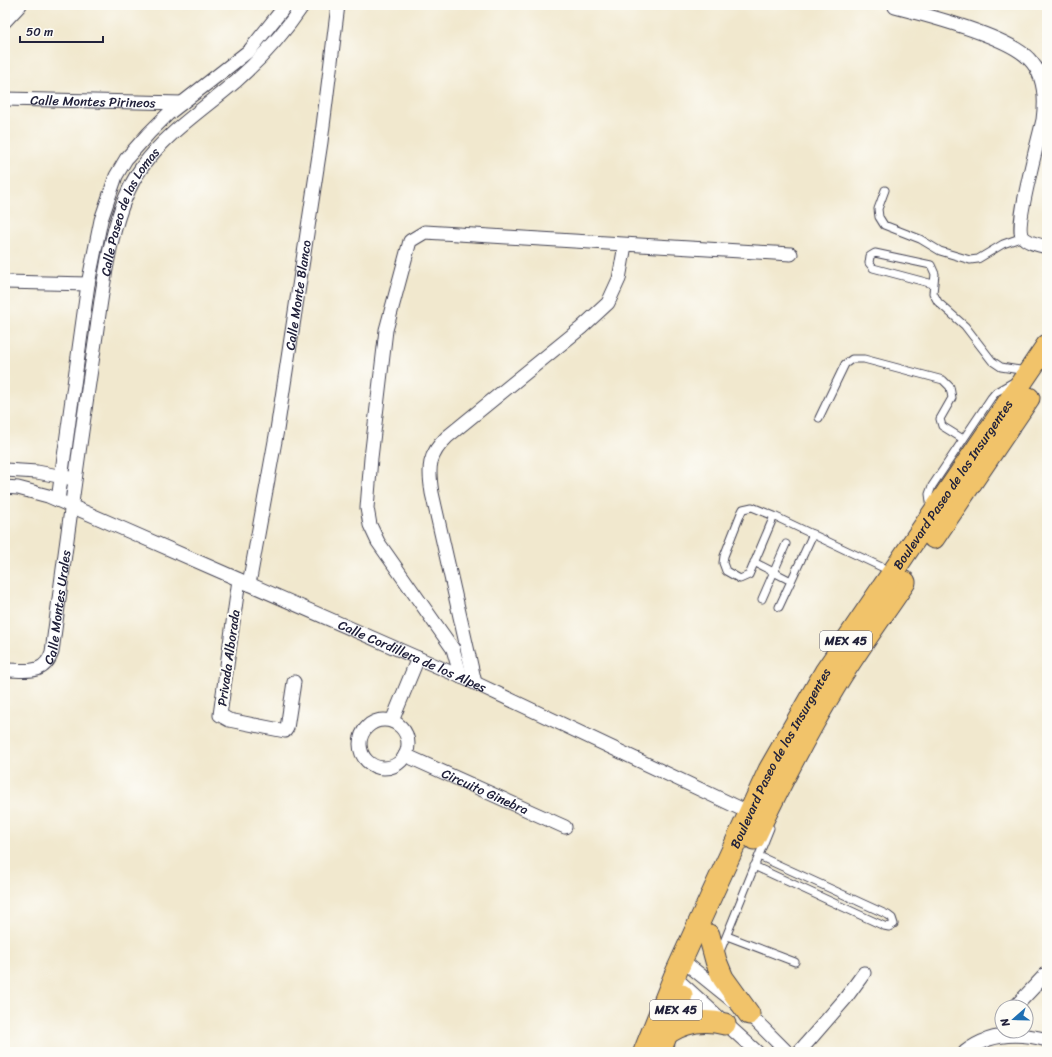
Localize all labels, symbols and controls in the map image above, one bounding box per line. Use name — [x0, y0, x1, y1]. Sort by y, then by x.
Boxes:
scale bar — [20, 18, 103, 44]
text: 50 m — [26, 21, 53, 43]
street label: Calle Montes Pirineos — [30, 89, 156, 114]
street label: Calle Paseo de las Lomas — [94, 142, 165, 278]
street label: Calle Monte Blanco — [278, 238, 318, 352]
street label: Boulevard Paseo de los Insurgentes — [887, 395, 1019, 575]
street label: Calle Montes Urales — [37, 549, 77, 669]
street label: Privada Alborada — [210, 608, 247, 708]
street label: Calle Cordillera de los Alpes — [334, 613, 491, 699]
road number: MEX 45 — [820, 631, 872, 651]
street label: Boulevard Paseo de los Insurgentes — [723, 663, 837, 852]
street label: Circuito Ginebra — [438, 762, 533, 821]
north arrow — [994, 999, 1034, 1039]
road number: MEX 45 — [650, 1000, 702, 1020]
text: N — [995, 1015, 1016, 1030]

